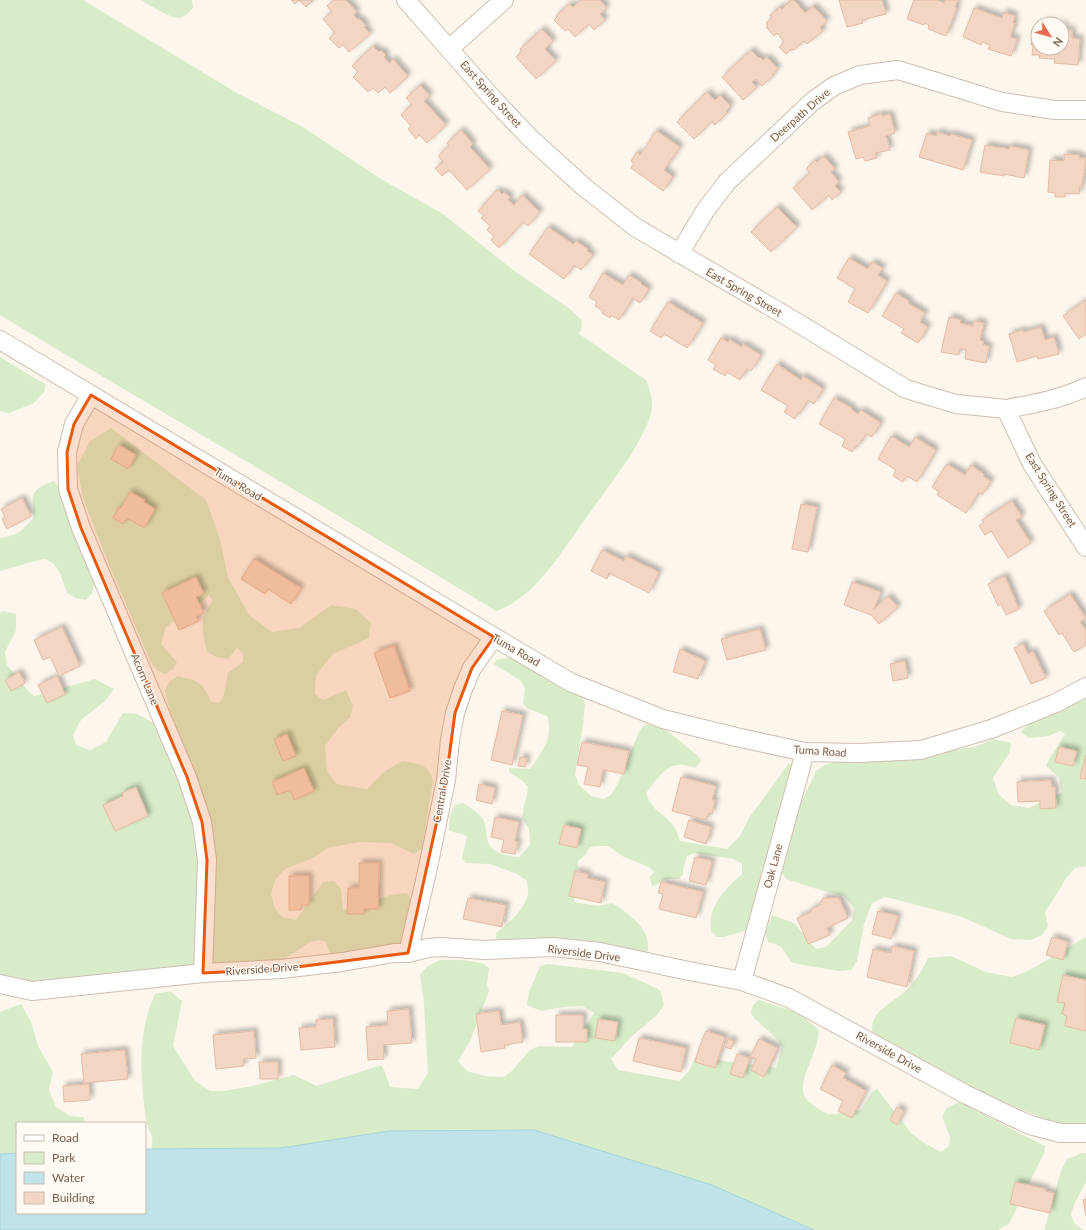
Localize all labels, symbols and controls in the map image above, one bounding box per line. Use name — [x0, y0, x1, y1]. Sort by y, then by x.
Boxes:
north arrow — [1030, 16, 1070, 56]
text: N — [1051, 35, 1066, 50]
street label: East Spring Street — [458, 58, 525, 130]
street label: Deerpath Drive — [767, 85, 832, 144]
street label: East Spring Street — [704, 265, 785, 319]
street label: East Spring Street — [1023, 450, 1080, 530]
street label: Tuma Road — [212, 464, 264, 503]
street label: Tuma Road — [490, 631, 543, 669]
street label: Acorn Lane — [129, 651, 162, 707]
street label: Tuma Road — [793, 742, 847, 759]
street label: Central Drive — [430, 758, 454, 824]
street label: Oak Lane — [760, 842, 785, 890]
street label: Riverside Drive — [547, 942, 621, 963]
street label: Riverside Drive — [225, 959, 299, 978]
street label: Riverside Drive — [854, 1028, 925, 1075]
legend — [16, 1122, 146, 1214]
text: Road — [52, 1130, 79, 1145]
text: Park — [52, 1150, 76, 1165]
text: Water — [52, 1170, 85, 1185]
text: Building — [52, 1190, 95, 1205]

